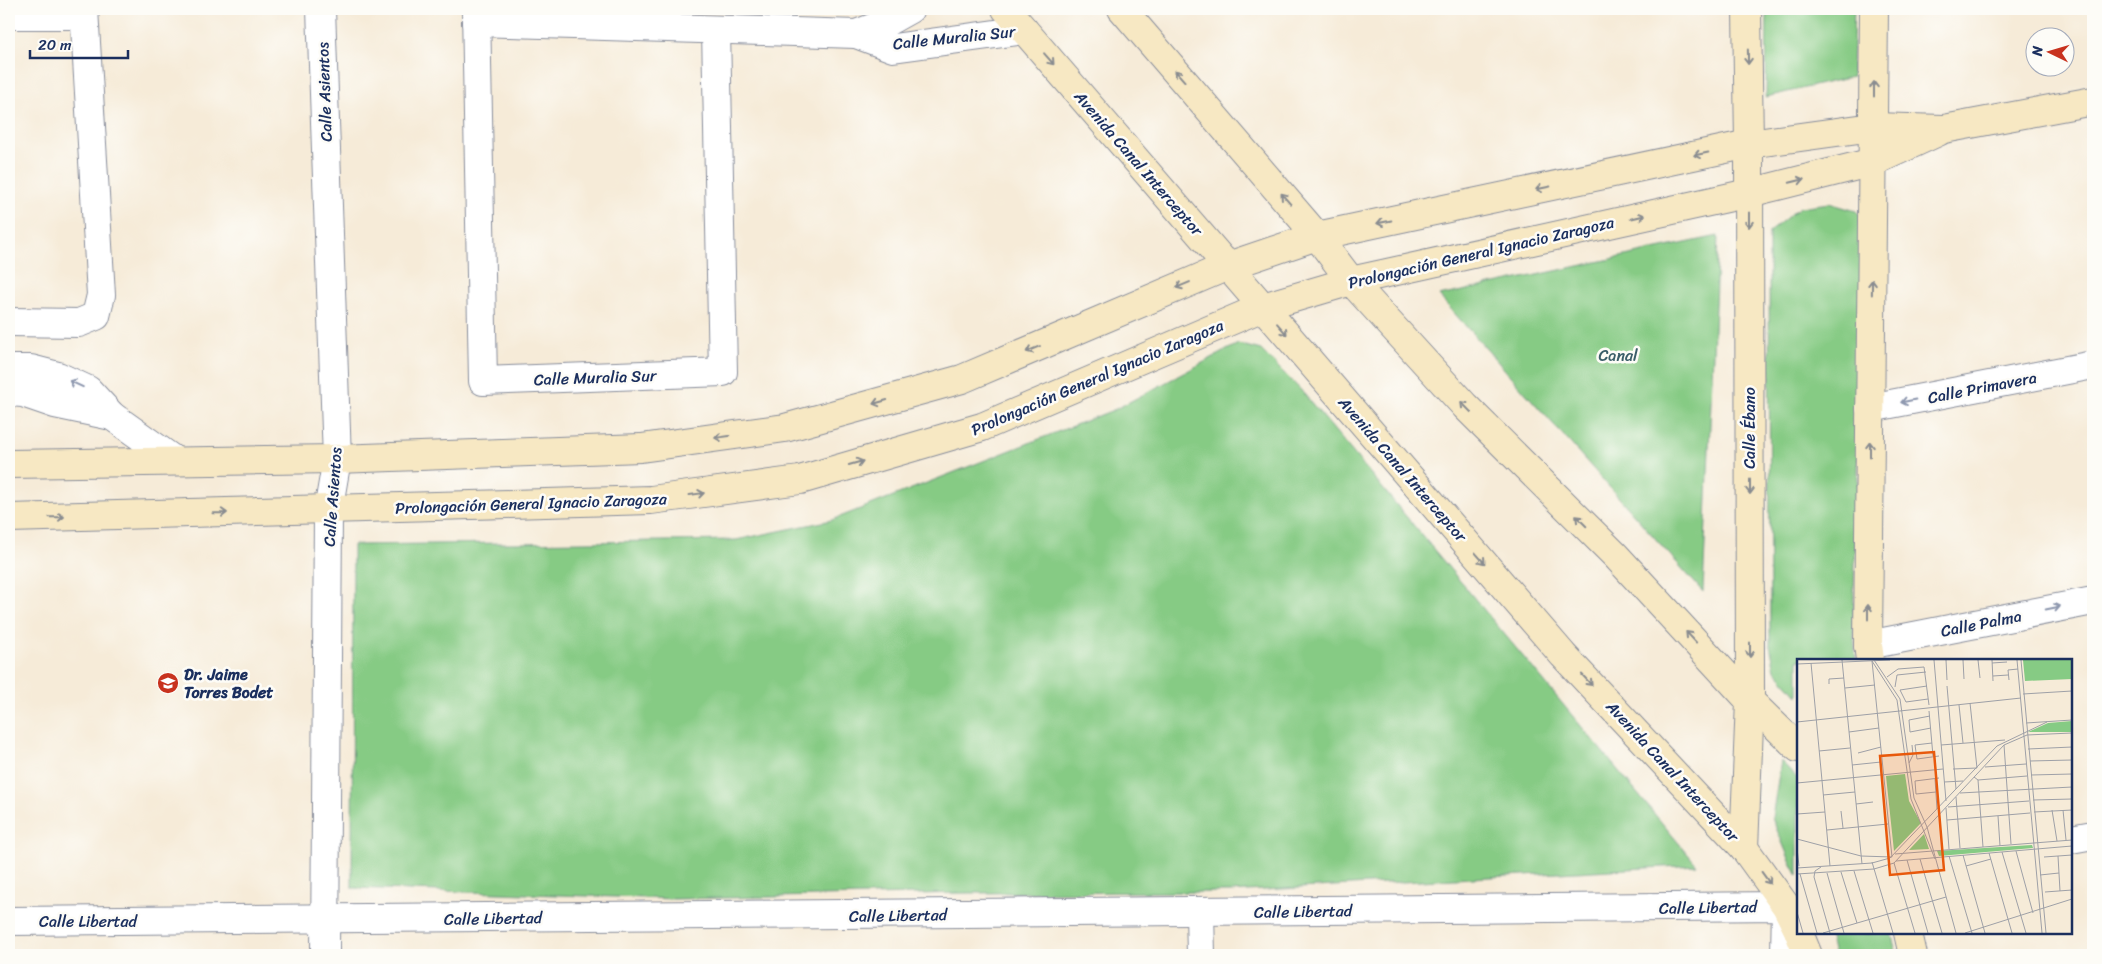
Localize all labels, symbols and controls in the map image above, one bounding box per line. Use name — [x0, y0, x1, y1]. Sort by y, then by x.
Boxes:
street label: Calle Muralia Sur — [892, 17, 1018, 58]
scale bar — [30, 28, 128, 60]
north arrow — [2024, 28, 2074, 78]
text: 20 m — [38, 32, 72, 58]
street label: Calle Asientos — [308, 41, 341, 142]
text: N — [2025, 45, 2050, 58]
one-way arrow — [1743, 49, 1753, 65]
one-way arrow — [1043, 52, 1054, 65]
one-way arrow — [1175, 70, 1186, 83]
one-way arrow — [1869, 81, 1879, 98]
street label: Avenida Canal Interceptor — [1066, 83, 1211, 244]
one-way arrow — [1694, 150, 1710, 159]
one-way arrow — [1788, 176, 1804, 185]
one-way arrow — [1535, 184, 1551, 193]
one-way arrow — [1280, 193, 1291, 206]
street label: Prolongación General Ignacio Zaragoza — [1345, 208, 1618, 297]
one-way arrow — [1630, 212, 1646, 221]
one-way arrow — [1744, 212, 1754, 228]
one-way arrow — [1376, 218, 1392, 227]
one-way arrow — [1867, 279, 1876, 295]
one-way arrow — [1176, 280, 1191, 290]
street label: Prolongación General Ignacio Zaragoza — [966, 311, 1229, 444]
one-way arrow — [1277, 323, 1288, 336]
park label: Canal — [1598, 341, 1638, 370]
one-way arrow — [1026, 344, 1041, 354]
street label: Calle Muralia Sur — [533, 361, 658, 394]
street label: Calle Primavera — [1925, 363, 2039, 412]
one-way arrow — [69, 379, 84, 389]
street label: Calle Ébano — [1735, 387, 1764, 469]
street label: Avenida Canal Interceptor — [1330, 389, 1475, 550]
one-way arrow — [1900, 396, 1916, 406]
one-way arrow — [872, 397, 888, 407]
one-way arrow — [1460, 400, 1472, 413]
one-way arrow — [714, 432, 730, 442]
one-way arrow — [1865, 441, 1875, 458]
street label: Calle Asientos — [315, 446, 350, 548]
one-way arrow — [848, 458, 864, 468]
one-way arrow — [1745, 479, 1754, 495]
street label: Prolongación General Ignacio Zaragoza — [395, 484, 668, 523]
one-way arrow — [688, 489, 704, 499]
one-way arrow — [212, 508, 228, 518]
one-way arrow — [49, 512, 65, 522]
one-way arrow — [1575, 515, 1587, 527]
one-way arrow — [1474, 552, 1486, 565]
street label: Calle Palma — [1938, 601, 2024, 646]
one-way arrow — [2045, 603, 2061, 613]
one-way arrow — [1864, 604, 1873, 620]
one-way arrow — [1685, 631, 1697, 644]
one-way arrow — [1745, 642, 1755, 658]
inset map — [1797, 659, 2072, 934]
place label: Dr. Jaime Torres Bodet — [184, 660, 273, 707]
school or university icon: Dr. Jaime Torres Bodet — [156, 671, 180, 695]
one-way arrow — [1581, 674, 1593, 687]
street label: Avenida Canal Interceptor — [1598, 693, 1748, 850]
one-way arrow — [1761, 871, 1772, 885]
street label: Calle Libertad — [1659, 892, 1759, 923]
street label: Calle Libertad — [1254, 896, 1354, 927]
street label: Calle Libertad — [849, 900, 949, 931]
street label: Calle Libertad — [444, 903, 544, 934]
street label: Calle Libertad — [39, 907, 139, 936]

